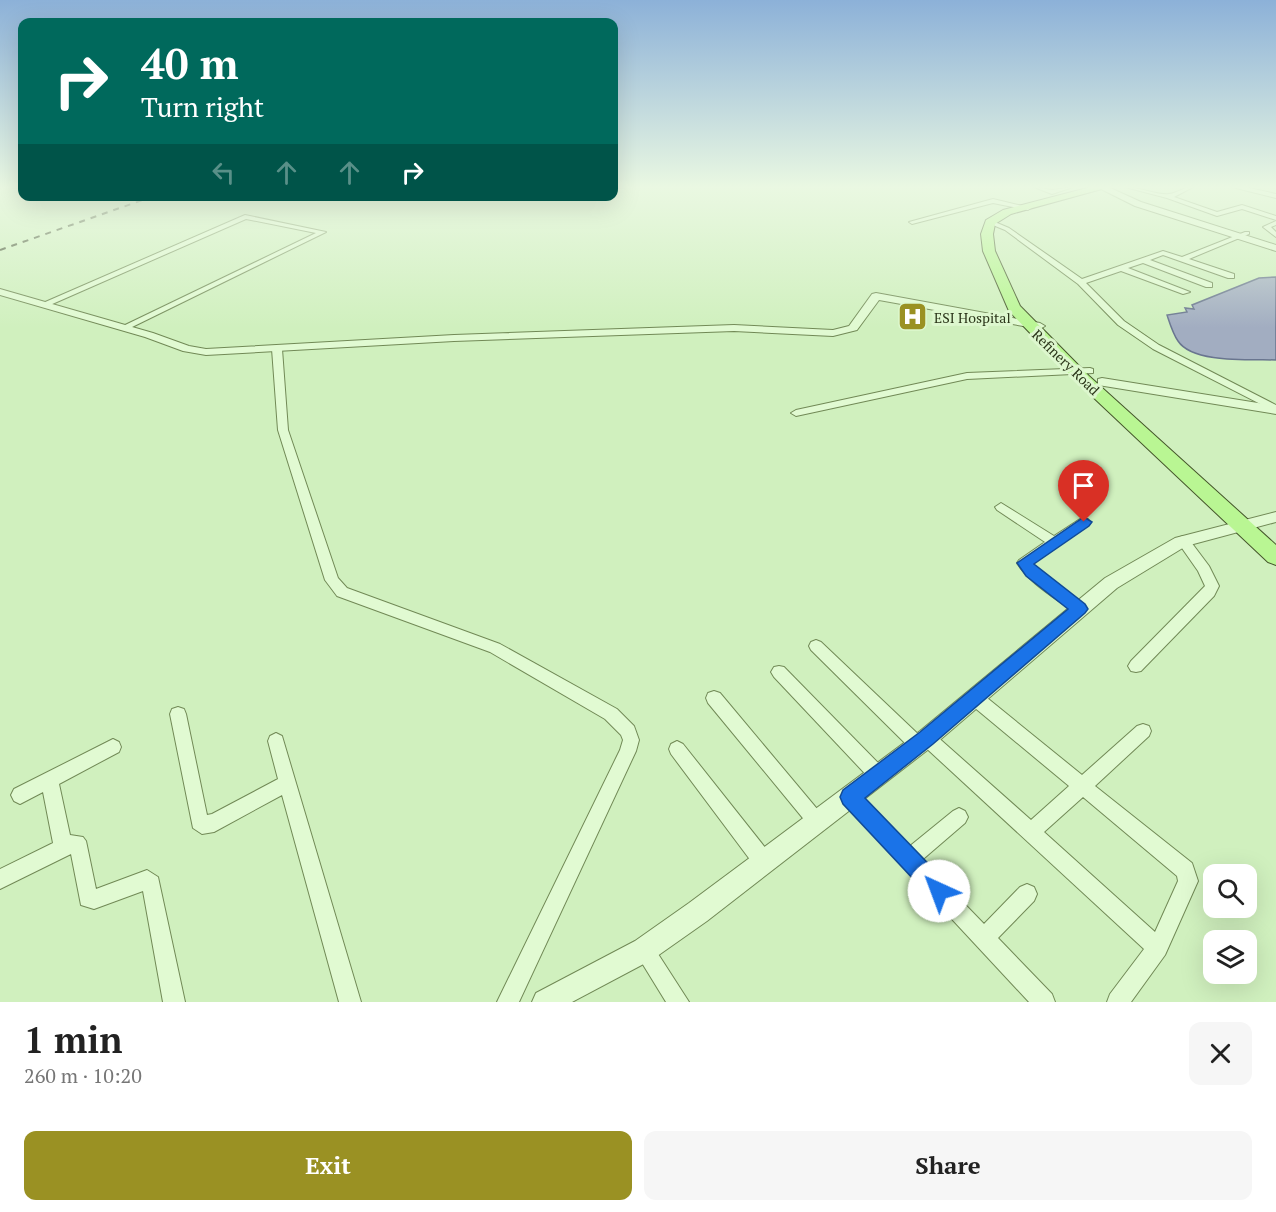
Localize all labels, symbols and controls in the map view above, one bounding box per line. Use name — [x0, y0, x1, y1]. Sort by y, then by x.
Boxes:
text: 40 m — [141, 35, 239, 91]
icon: right — [42, 42, 120, 120]
text: Turn right — [141, 89, 264, 125]
icon: left — [207, 156, 240, 189]
icon: ahead — [270, 156, 303, 189]
icon: ahead — [333, 156, 366, 189]
icon: right — [396, 156, 429, 189]
hospital icon: ESI Hospital — [897, 301, 929, 333]
place label: ESI Hospital — [934, 308, 1011, 327]
street label: Refinery Road — [1028, 325, 1104, 399]
pin — [1058, 460, 1109, 522]
icon: arrive — [1067, 469, 1100, 502]
position arrow — [907, 859, 971, 923]
map controls — [1203, 864, 1257, 984]
button: search — [1203, 864, 1257, 918]
button: layers — [1203, 930, 1257, 984]
text: 1 min — [24, 1016, 122, 1063]
button: close — [1189, 1022, 1252, 1085]
text: 260 m · 10:20 — [24, 1062, 142, 1089]
button: Exit — [24, 1131, 632, 1200]
button: Share — [644, 1131, 1252, 1200]

